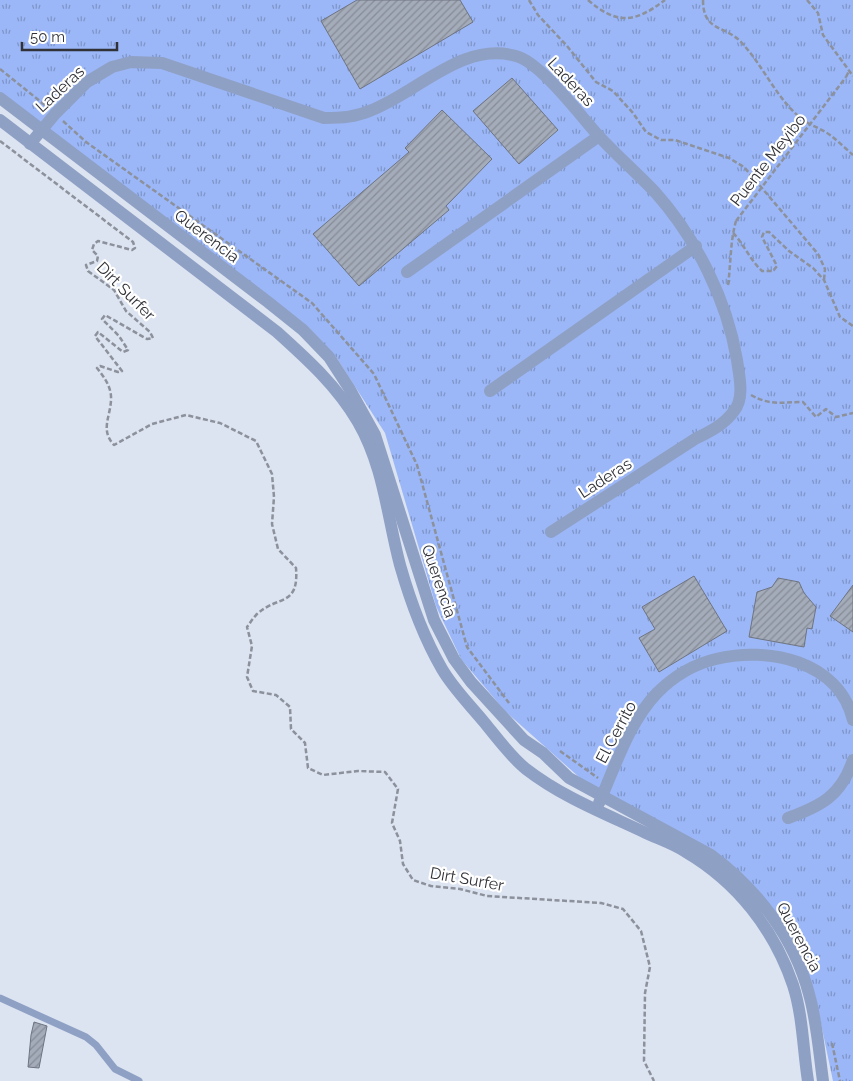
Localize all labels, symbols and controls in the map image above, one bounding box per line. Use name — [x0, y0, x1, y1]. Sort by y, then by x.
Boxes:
scale bar — [22, 20, 118, 52]
text: 50 m — [30, 28, 65, 46]
street label: Laderas — [544, 54, 598, 110]
street label: Laderas — [32, 62, 88, 116]
street label: Puente Meyibo — [726, 110, 810, 210]
street label: Querencia — [171, 206, 243, 266]
street label: Dirt Surfer — [93, 258, 159, 324]
street label: Laderas — [575, 454, 635, 502]
street label: Querencia — [418, 542, 460, 620]
street label: El Cerrito — [592, 698, 640, 766]
street label: Dirt Surfer — [428, 863, 506, 895]
street label: Querencia — [773, 899, 825, 975]

